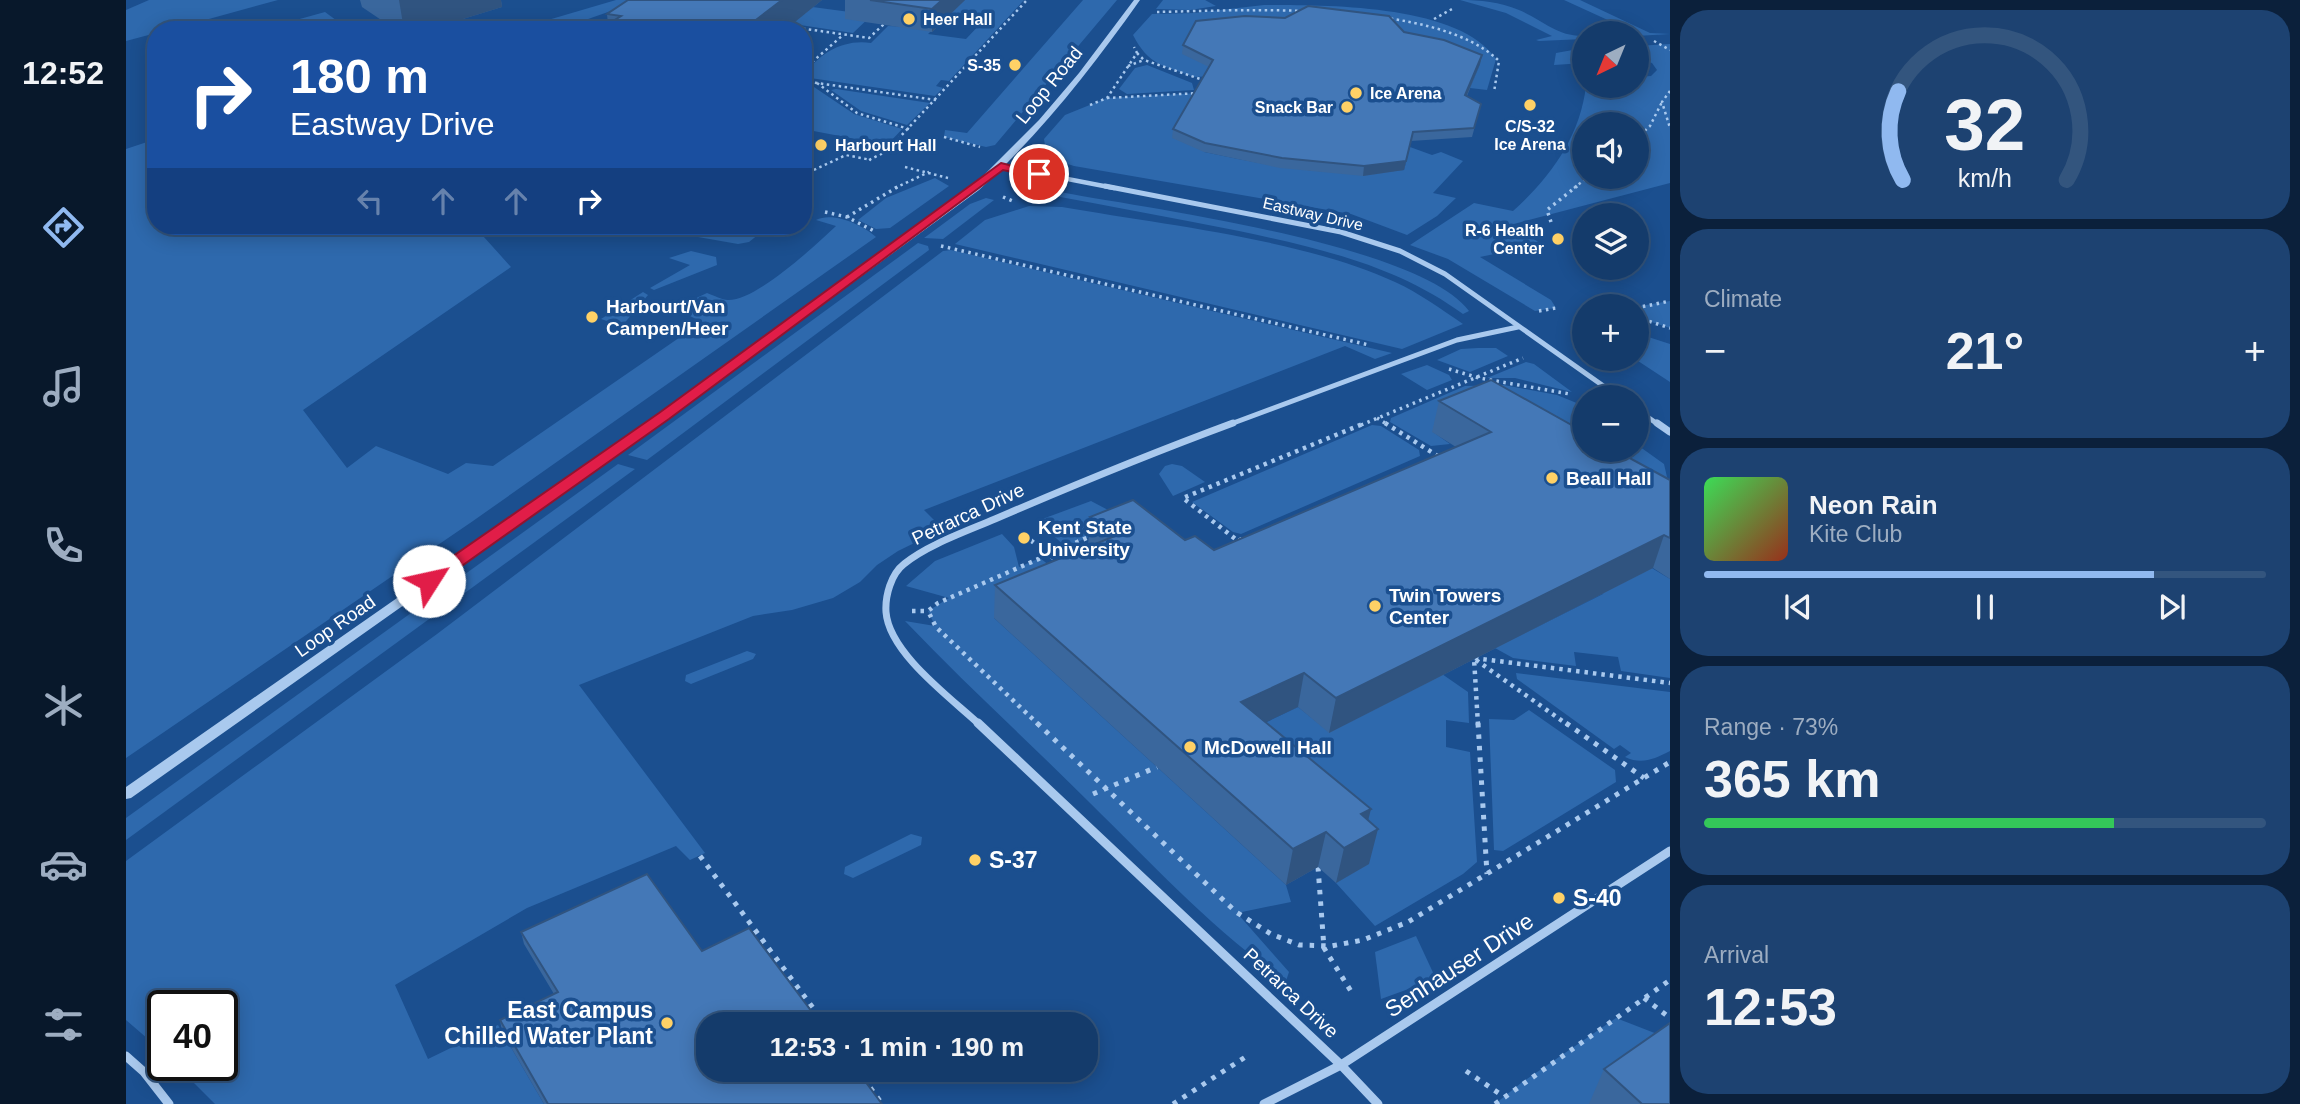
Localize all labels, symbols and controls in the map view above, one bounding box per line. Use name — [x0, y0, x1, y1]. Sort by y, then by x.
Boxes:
marker: Heer Hall — [901, 11, 917, 27]
place label: Heer Hall — [923, 11, 992, 28]
north arrow — [1572, 21, 1648, 98]
map controls — [1572, 21, 1649, 462]
street label: Loop Road — [1012, 42, 1086, 128]
icon: right — [175, 49, 266, 140]
text: 180 m — [290, 49, 429, 103]
text: 12:52 — [22, 55, 104, 91]
place label: S-35 — [967, 57, 1001, 74]
marker: S-35 — [1007, 57, 1023, 73]
marker: Ice Arena — [1348, 85, 1364, 101]
place label: Ice Arena — [1370, 85, 1442, 102]
text: 32 — [1945, 85, 2025, 166]
marker: C/S-32 Ice Arena — [1522, 97, 1538, 113]
place label: Snack Bar — [1255, 99, 1333, 116]
marker: Snack Bar — [1339, 99, 1355, 115]
text: Eastway Drive — [290, 106, 495, 142]
button: sound — [1572, 112, 1649, 189]
place label: C/S-32 Ice Arena — [1494, 118, 1566, 153]
marker: Harbourt Hall — [813, 137, 829, 153]
place label: Harbourt Hall — [835, 137, 936, 154]
pin — [1009, 144, 1069, 204]
icon: arrive — [1020, 155, 1058, 193]
text: km/h — [1958, 164, 2012, 192]
icon: left — [351, 182, 389, 220]
icon: ahead — [424, 182, 462, 220]
icon: ahead — [497, 182, 535, 220]
icon: right — [570, 182, 608, 220]
street label: Eastway Drive — [1261, 194, 1365, 234]
icon: directions — [39, 203, 88, 252]
button: layers — [1572, 203, 1649, 280]
place label: R-6 Health Center — [1465, 222, 1544, 257]
marker: R-6 Health Center — [1550, 231, 1566, 247]
text: Climate — [1704, 286, 1782, 312]
button: + — [1572, 294, 1649, 371]
place label: Harbourt/Van Campen/Heer — [606, 296, 729, 339]
marker: Harbourt/Van Campen/Heer — [584, 309, 600, 325]
text: 21° — [1946, 322, 2024, 380]
text: − — [1704, 330, 1726, 372]
text: + — [2244, 330, 2266, 372]
icon: music — [39, 362, 88, 411]
button: − — [1572, 385, 1649, 462]
place label: Beall Hall — [1566, 468, 1652, 489]
marker: Beall Hall — [1544, 470, 1560, 486]
street label: Petrarca Drive — [909, 479, 1027, 549]
text: Neon Rain — [1809, 490, 1938, 520]
place label: Kent State University — [1038, 517, 1132, 560]
icon: phone — [39, 521, 88, 570]
text: Kite Club — [1809, 521, 1902, 547]
marker: Kent State University — [1016, 530, 1032, 546]
position arrow — [392, 544, 466, 618]
place label: Twin Towers Center — [1389, 585, 1501, 628]
icon: previous — [1779, 588, 1817, 626]
icon: pause — [1966, 588, 2004, 626]
icon: next — [2153, 588, 2191, 626]
street label: Loop Road — [291, 591, 379, 661]
marker: Twin Towers Center — [1367, 598, 1383, 614]
icon: climate — [39, 681, 88, 730]
text: Range · 73% — [1704, 714, 1838, 740]
place label: McDowell Hall — [1204, 737, 1332, 758]
marker: McDowell Hall — [1182, 739, 1198, 755]
text: 365 km — [1704, 750, 1880, 808]
icon: car — [39, 840, 88, 889]
place label: S-37 — [989, 847, 1038, 873]
marker: S-37 — [967, 852, 983, 868]
place label: S-40 — [1573, 885, 1622, 911]
marker: S-40 — [1551, 890, 1567, 906]
street label: Senhauser Drive — [1380, 907, 1538, 1023]
text: Arrival — [1704, 942, 1769, 968]
street label: Petrarca Drive — [1239, 944, 1343, 1042]
text: 12:53 — [1704, 978, 1837, 1036]
speed limit sign: 40 — [147, 990, 238, 1081]
place label: East Campus Chilled Water Plant — [444, 997, 653, 1049]
icon: filters — [39, 1000, 88, 1049]
marker: East Campus Chilled Water Plant — [659, 1015, 675, 1031]
text: 12:53 · 1 min · 190 m — [770, 1032, 1024, 1062]

